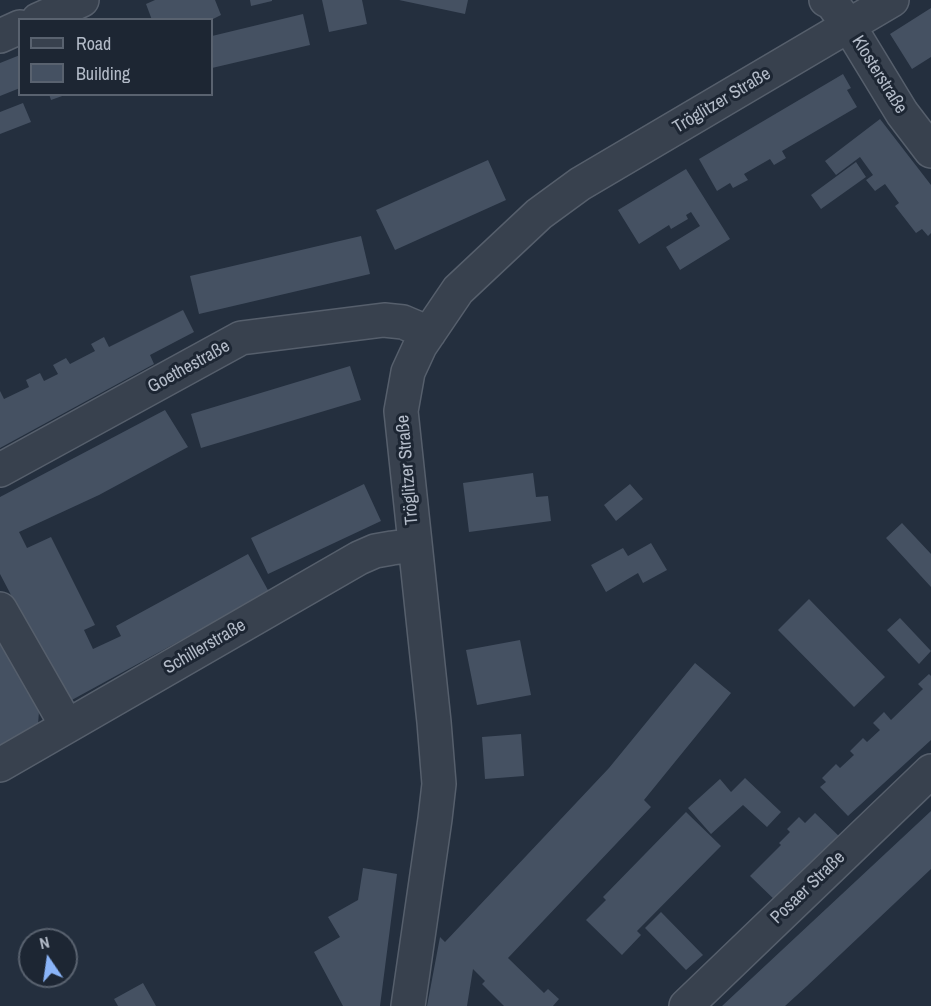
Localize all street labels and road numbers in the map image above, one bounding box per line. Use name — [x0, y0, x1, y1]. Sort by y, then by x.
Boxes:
street label: Klosterstraße — [847, 32, 911, 118]
street label: Tröglitzer Straße — [669, 63, 775, 139]
street label: Goethestraße — [144, 336, 234, 398]
street label: Tröglitzer Straße — [392, 414, 424, 526]
street label: Schillerstraße — [160, 615, 250, 679]
street label: Posaer Straße — [766, 847, 850, 929]

